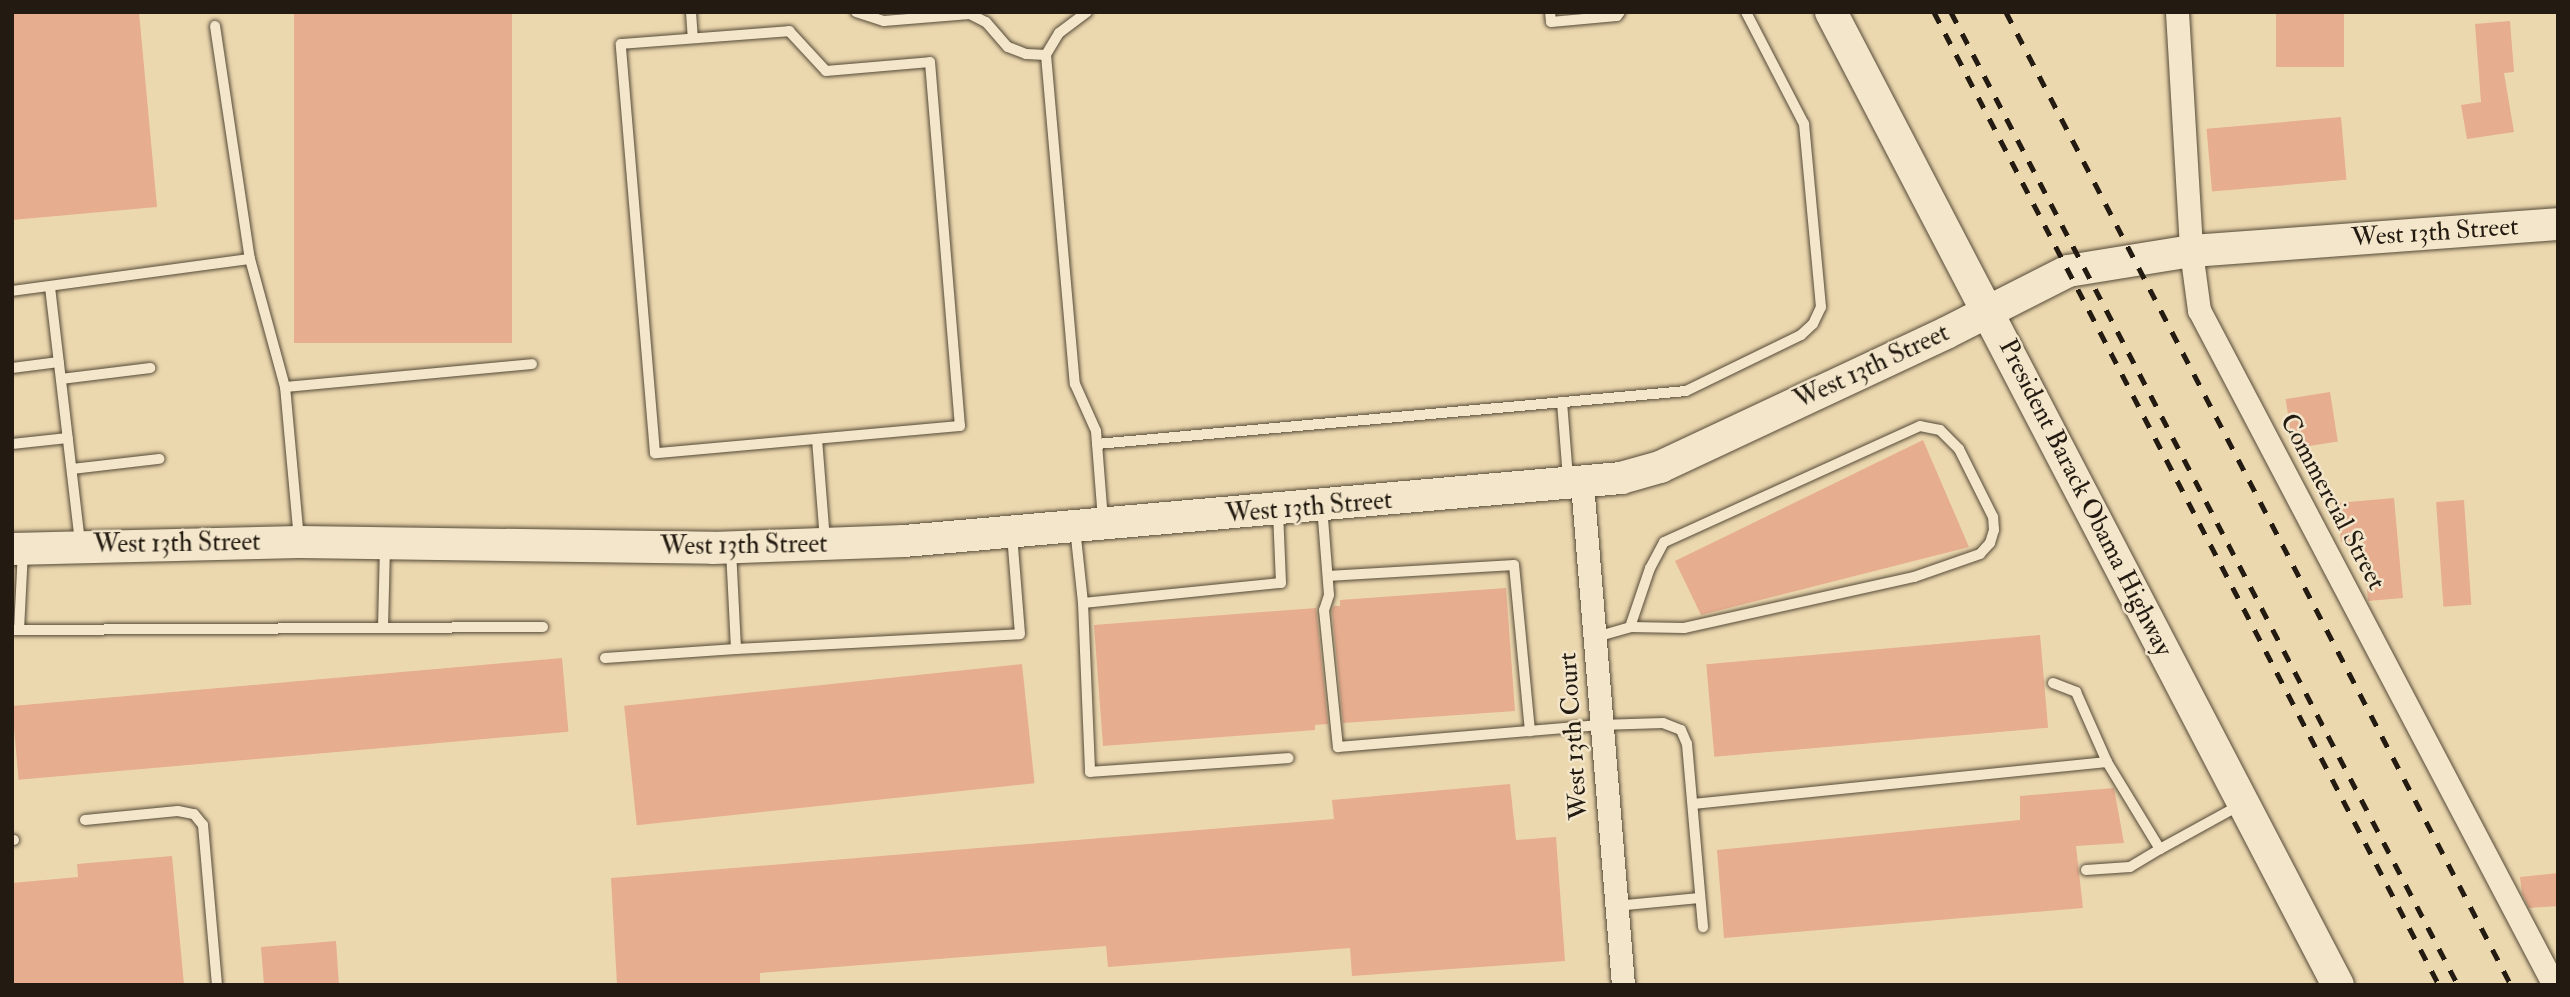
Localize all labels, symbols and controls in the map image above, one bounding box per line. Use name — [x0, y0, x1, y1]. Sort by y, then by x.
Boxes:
street label: West 13th Street — [2350, 212, 2520, 254]
street label: West 13th Street — [1790, 318, 1954, 416]
street label: President Barack Obama Highway — [1991, 334, 2179, 662]
street label: Commercial Street — [2272, 409, 2392, 595]
street label: West 13th Street — [1224, 485, 1394, 531]
street label: West 13th Street — [93, 527, 261, 561]
street label: West 13th Street — [660, 529, 828, 563]
street label: West 13th Court — [1553, 651, 1595, 821]

